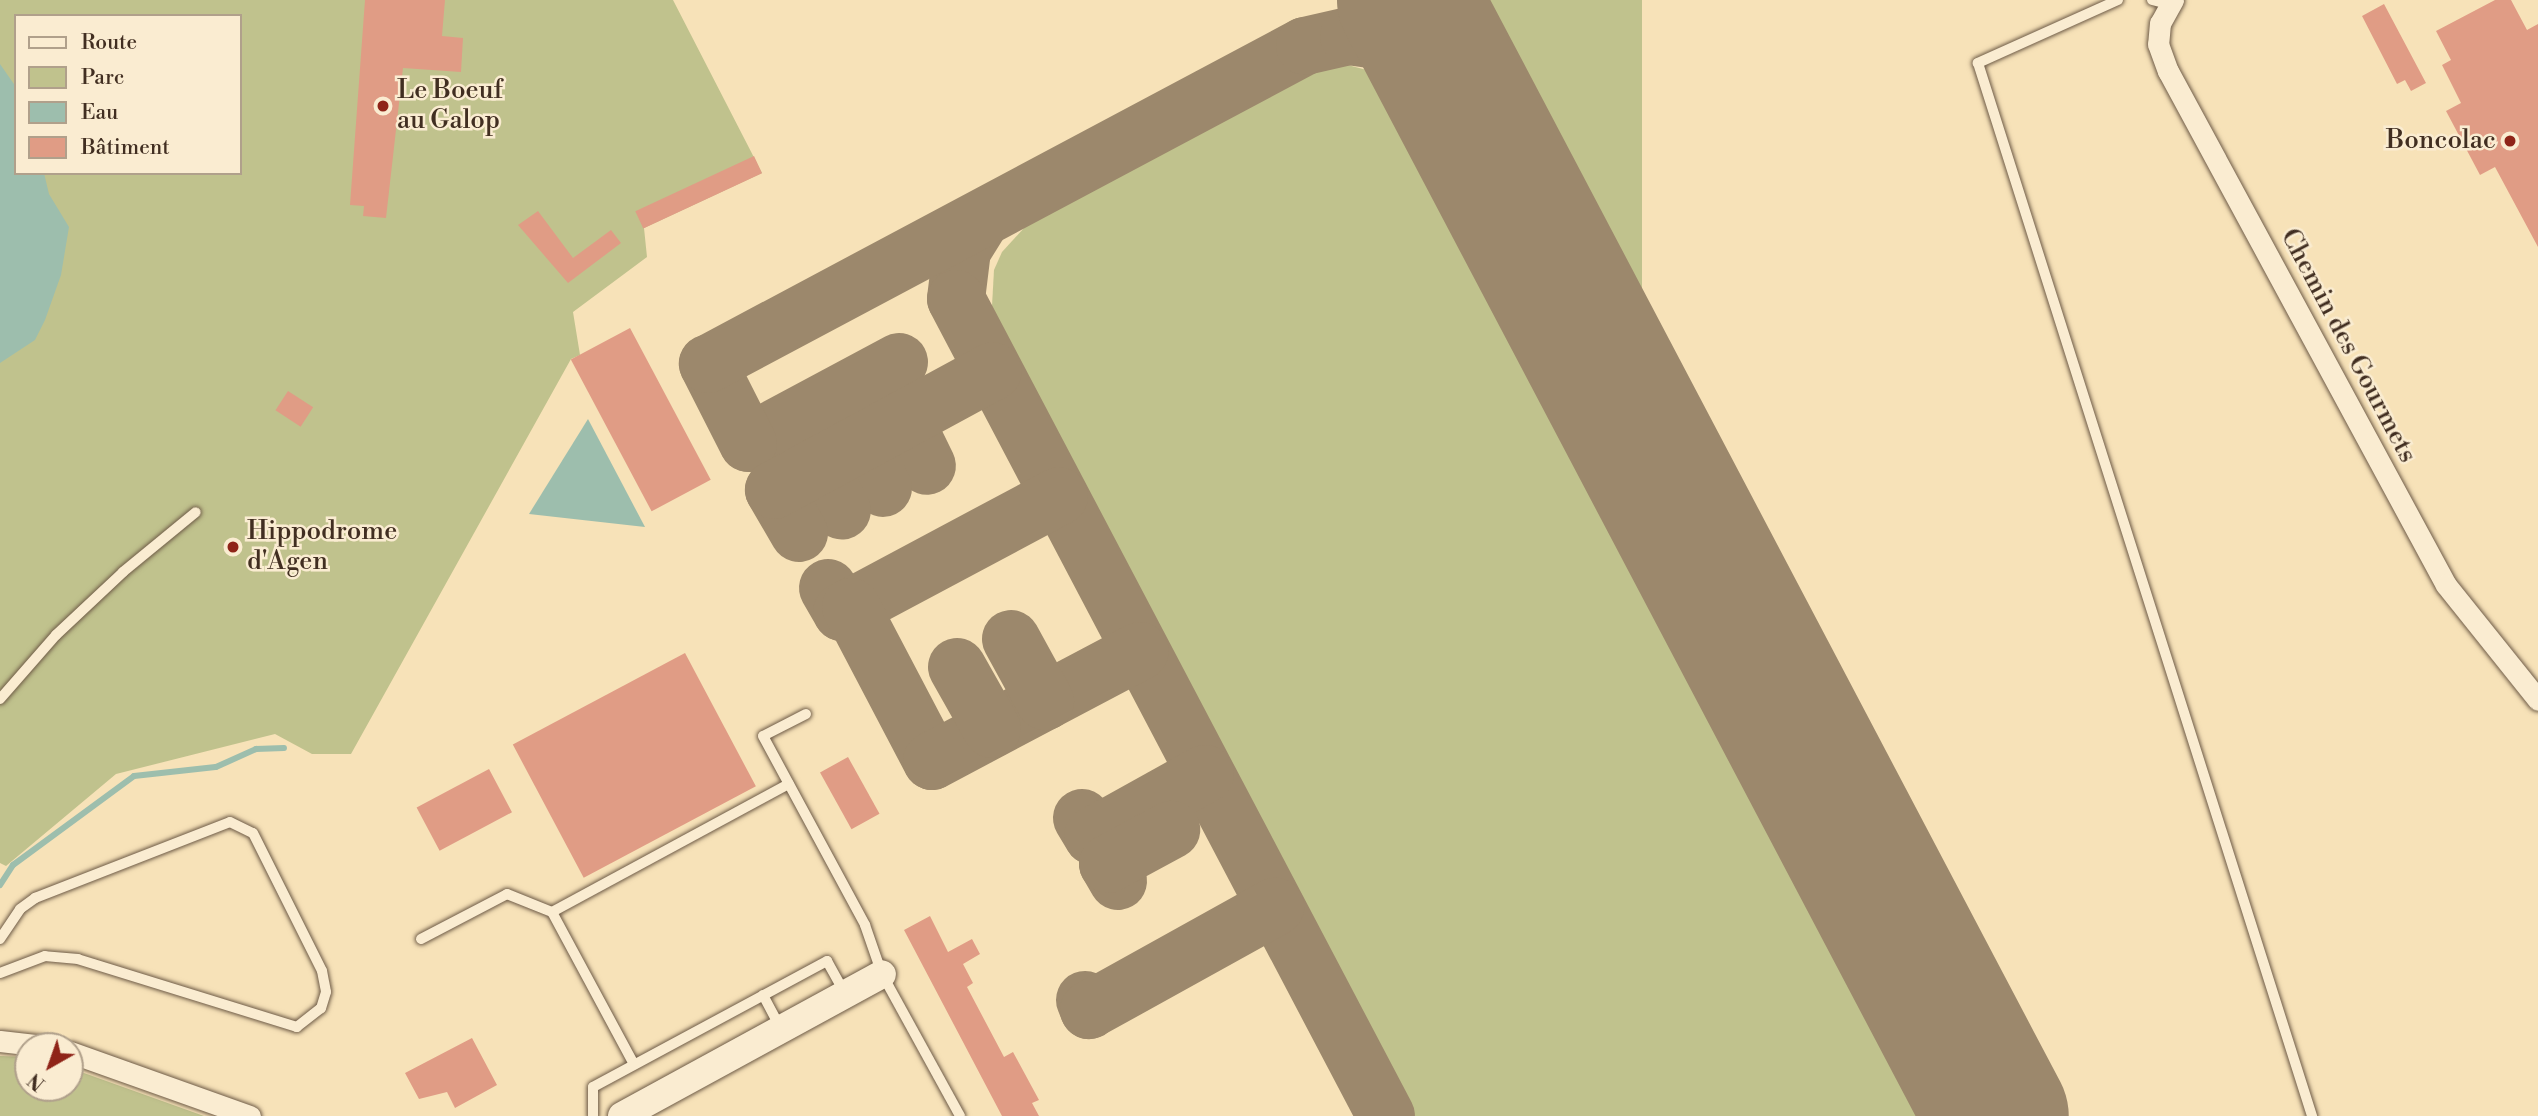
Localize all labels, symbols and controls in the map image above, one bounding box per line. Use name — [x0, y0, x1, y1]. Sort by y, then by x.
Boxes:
legend — [14, 14, 242, 175]
text: Route — [81, 30, 137, 56]
text: Parc — [81, 65, 124, 91]
place label: Le Boeuf au Galop — [397, 75, 503, 136]
marker: Le Boeuf au Galop — [375, 98, 391, 114]
text: Eau — [81, 100, 118, 126]
place label: Boncolac — [2386, 125, 2496, 157]
marker: Boncolac — [2502, 133, 2518, 149]
text: Bâtiment — [81, 135, 170, 161]
street label: Chemin des Gourmets — [2273, 224, 2423, 468]
place label: Hippodrome d'Agen — [247, 516, 397, 578]
marker: Hippodrome d'Agen — [225, 539, 241, 555]
north arrow — [14, 1032, 84, 1102]
text: N — [23, 1068, 50, 1096]

